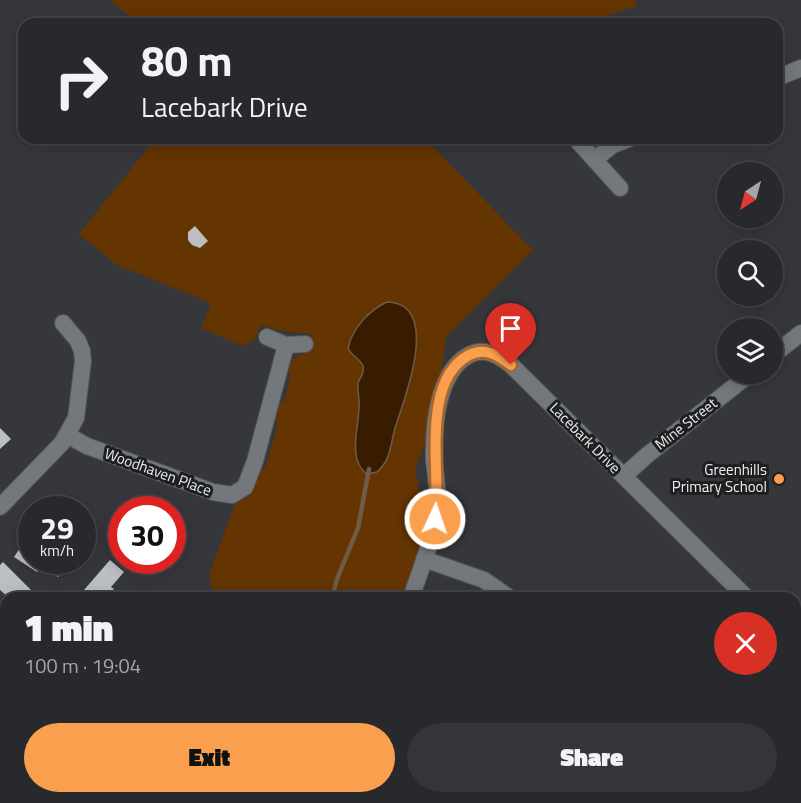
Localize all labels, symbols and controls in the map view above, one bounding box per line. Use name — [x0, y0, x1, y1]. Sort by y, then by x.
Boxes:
text: 80 m — [141, 28, 233, 92]
icon: right — [42, 42, 120, 120]
text: Lacebark Drive — [141, 86, 308, 127]
north arrow — [717, 162, 783, 228]
map controls — [717, 162, 783, 384]
button: search — [717, 240, 783, 306]
pin — [485, 303, 536, 365]
icon: arrive — [494, 312, 527, 345]
button: layers — [717, 318, 783, 384]
street label: Mine Street — [650, 391, 722, 455]
street label: Lacebark Drive — [544, 397, 626, 479]
street label: Woodhaven Place — [102, 442, 215, 502]
place label: Greenhills Primary School — [672, 458, 767, 498]
marker: Greenhills Primary School — [772, 472, 786, 486]
position arrow — [403, 487, 467, 551]
speed limit sign: 30 — [108, 496, 186, 574]
text: 29 — [40, 505, 74, 551]
text: km/h — [40, 539, 74, 562]
text: 1 min — [24, 600, 113, 655]
button: close — [714, 612, 777, 675]
text: 100 m · 19:04 — [24, 650, 141, 681]
button: Exit — [24, 723, 395, 792]
button: Share — [407, 723, 777, 792]

